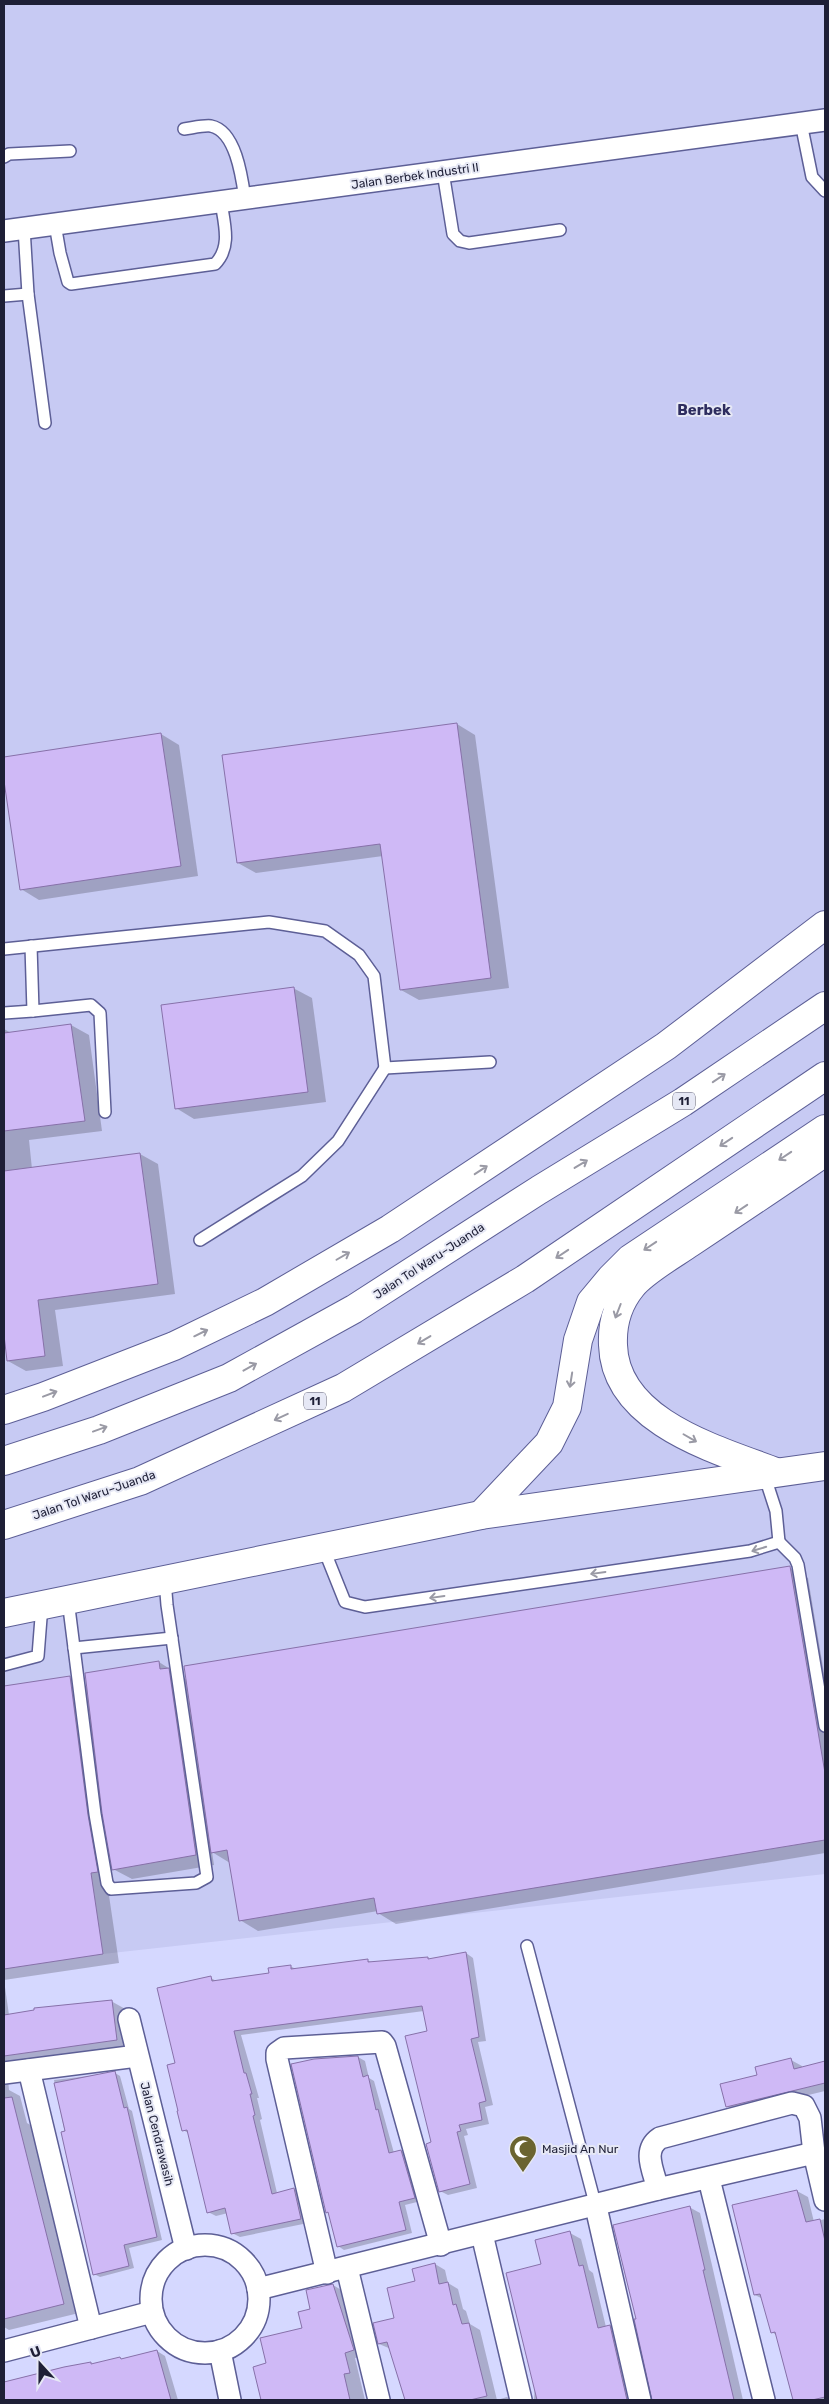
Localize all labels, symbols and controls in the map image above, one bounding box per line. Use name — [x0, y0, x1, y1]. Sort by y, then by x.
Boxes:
street label: Jalan Berbek Industri II — [350, 160, 480, 192]
district label: Berbek — [677, 401, 731, 419]
one-way arrow — [711, 1073, 725, 1083]
road number: 11 — [673, 1092, 695, 1110]
one-way arrow — [720, 1137, 734, 1147]
one-way arrow — [778, 1151, 792, 1161]
one-way arrow — [573, 1159, 587, 1169]
one-way arrow — [474, 1165, 488, 1175]
one-way arrow — [735, 1204, 749, 1214]
street label: Jalan Tol Waru–Juanda — [371, 1220, 487, 1302]
one-way arrow — [643, 1241, 657, 1251]
one-way arrow — [555, 1249, 569, 1259]
one-way arrow — [336, 1251, 350, 1261]
one-way arrow — [613, 1303, 623, 1318]
one-way arrow — [193, 1328, 208, 1338]
one-way arrow — [417, 1335, 431, 1345]
one-way arrow — [242, 1361, 256, 1371]
one-way arrow — [566, 1372, 576, 1388]
one-way arrow — [42, 1389, 57, 1398]
road number: 11 — [304, 1392, 326, 1410]
one-way arrow — [274, 1413, 289, 1423]
one-way arrow — [92, 1424, 107, 1433]
one-way arrow — [682, 1433, 696, 1443]
street label: Jalan Tol Waru–Juanda — [31, 1467, 157, 1523]
one-way arrow — [751, 1544, 767, 1554]
one-way arrow — [590, 1569, 606, 1579]
one-way arrow — [429, 1592, 445, 1602]
street label: Jalan Cendrawasih — [137, 2081, 177, 2187]
mosque icon: Masjid An Nur — [508, 2134, 538, 2173]
place label: Masjid An Nur — [542, 2142, 619, 2156]
north arrow — [15, 2339, 65, 2389]
text: U — [28, 2343, 43, 2362]

